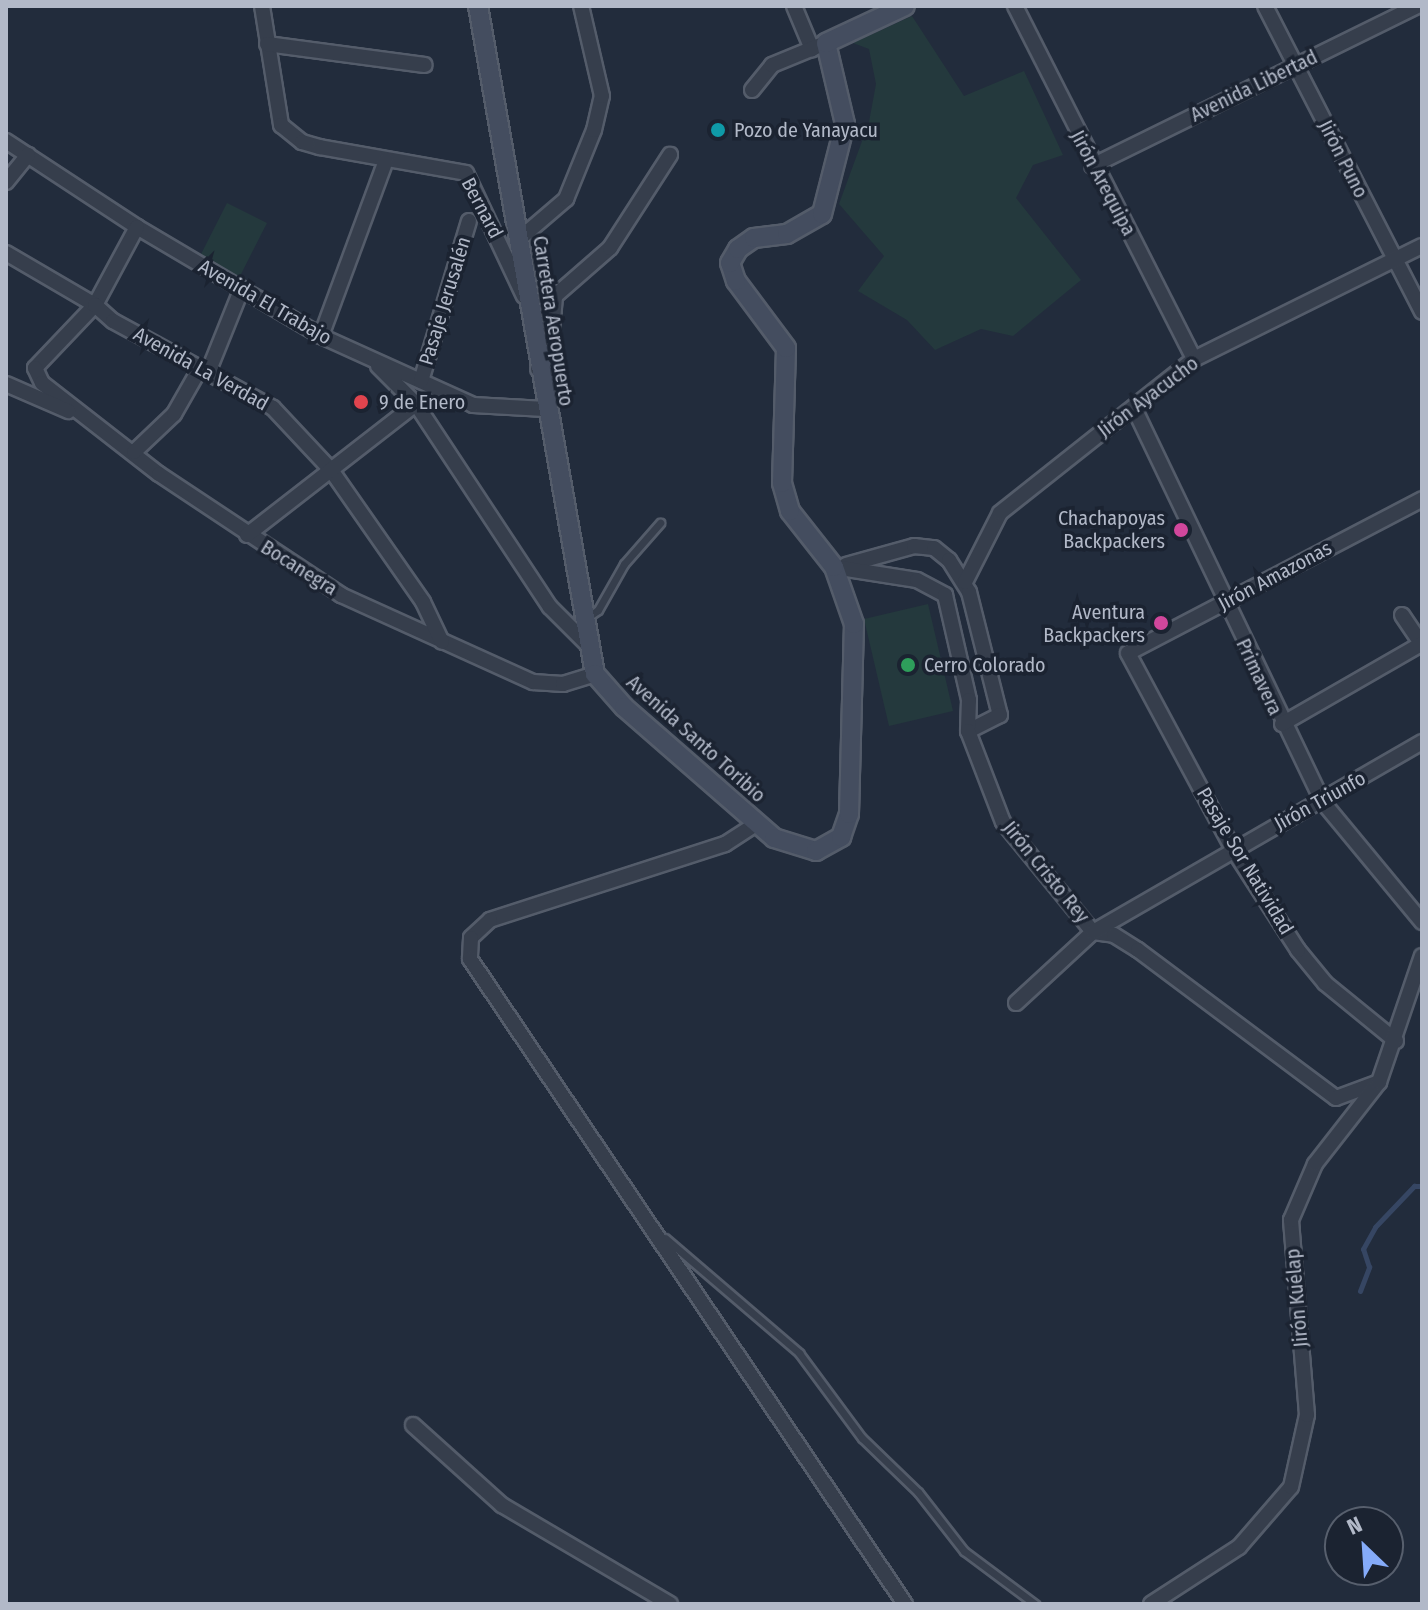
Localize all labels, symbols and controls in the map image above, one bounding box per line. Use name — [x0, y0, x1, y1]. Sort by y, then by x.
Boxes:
street label: Avenida Libertad — [1187, 45, 1321, 127]
street label: Jirón Puno — [1313, 116, 1373, 202]
place label: Pozo de Yanayacu — [734, 118, 878, 142]
marker: Pozo de Yanayacu — [709, 121, 727, 139]
street label: Jirón Arequipa — [1065, 126, 1141, 240]
street label: Bernard — [456, 174, 508, 242]
street label: Pasaje Jerusalén — [414, 234, 476, 368]
street label: Carretera Aeropuerto — [528, 234, 578, 408]
street label: Avenida El Trabajo — [194, 254, 336, 350]
street label: Avenida La Verdad — [129, 322, 273, 416]
street label: Jirón Ayacucho — [1093, 351, 1203, 443]
place label: 9 de Enero — [379, 390, 465, 414]
marker: 9 de Enero — [350, 391, 372, 413]
place label: Chachapoyas Backpackers — [1058, 506, 1165, 553]
marker: Chachapoyas Backpackers — [1172, 521, 1190, 539]
street label: Bocanegra — [256, 535, 342, 601]
street label: Jirón Amazonas — [1214, 536, 1336, 616]
place label: Aventura Backpackers — [1043, 600, 1145, 647]
marker: Aventura Backpackers — [1152, 614, 1170, 632]
street label: Primavera — [1231, 635, 1287, 719]
place label: Cerro Colorado — [924, 653, 1046, 677]
marker: Cerro Colorado — [899, 656, 917, 674]
street label: Avenida Santo Toribio — [622, 670, 770, 808]
street label: Jirón Triunfo — [1270, 766, 1370, 836]
street label: Pasaje Sor Natividad — [1192, 783, 1298, 939]
street label: Jirón Cristo Rey — [998, 816, 1094, 928]
street label: Jirón Kuélap — [1281, 1248, 1313, 1348]
north arrow — [1324, 1506, 1404, 1586]
text: N — [1343, 1511, 1366, 1541]

